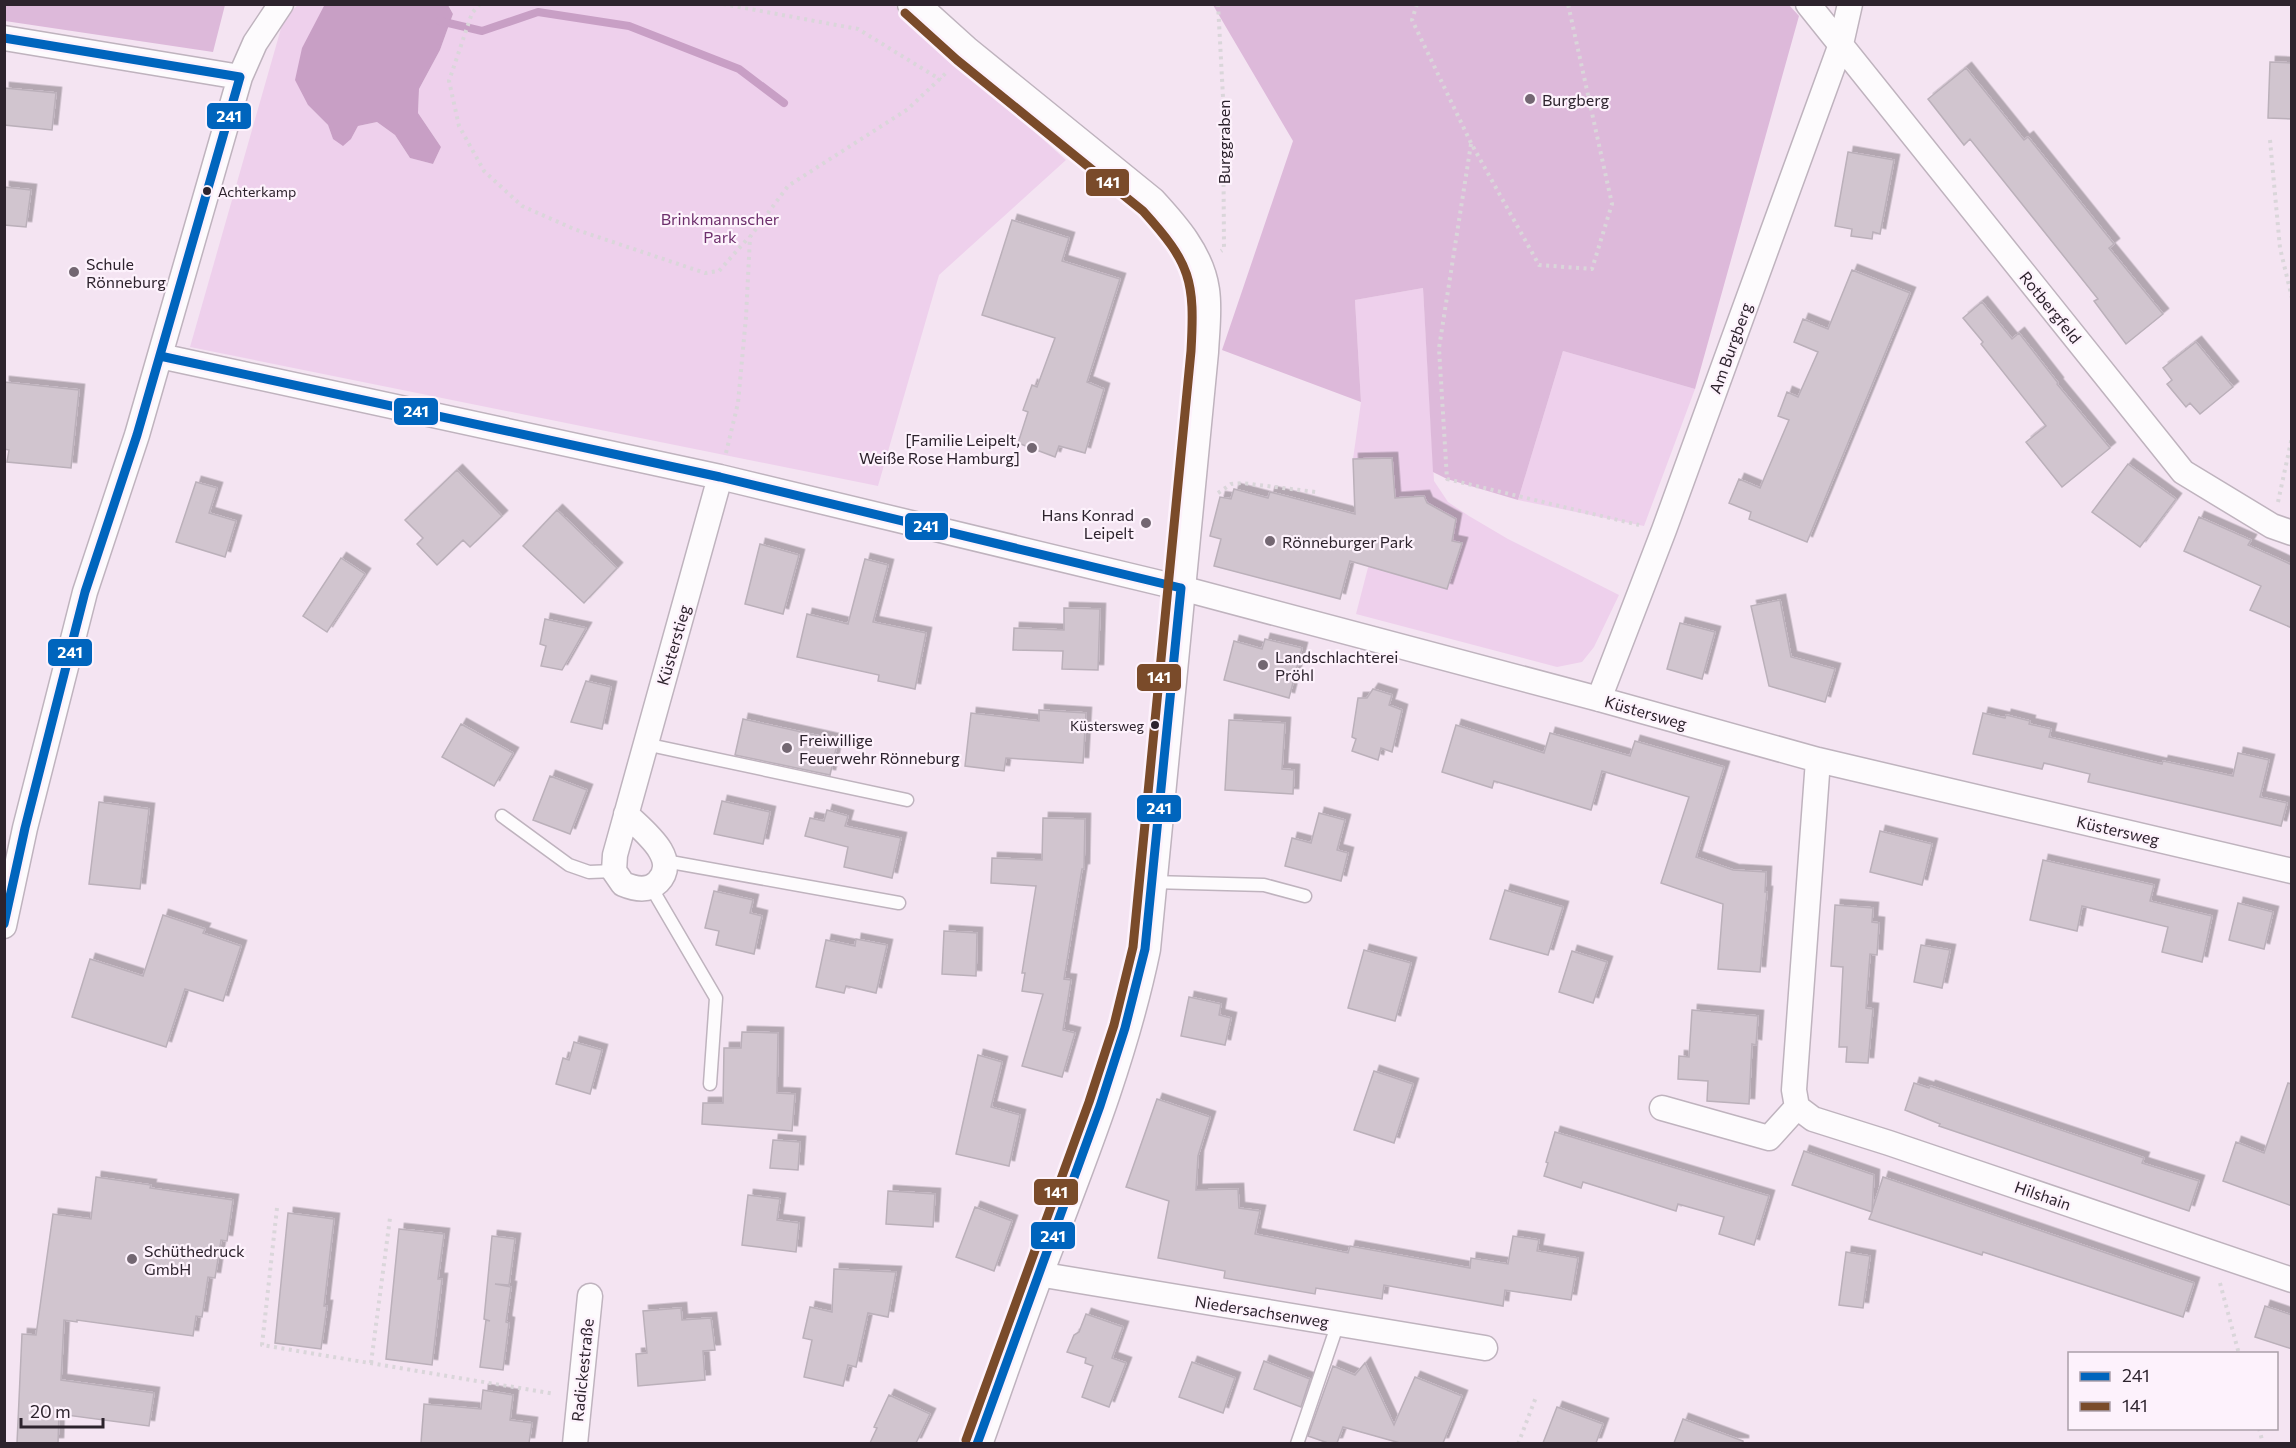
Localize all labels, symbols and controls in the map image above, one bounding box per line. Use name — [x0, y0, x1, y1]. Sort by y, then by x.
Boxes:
place label: Burgberg — [1542, 90, 1610, 109]
marker: Burgberg — [1523, 92, 1537, 106]
street label: Burggraben — [1214, 100, 1233, 184]
line badge: 241 — [206, 102, 252, 130]
text: 241 — [216, 106, 242, 125]
line badge: 141 — [1085, 168, 1130, 197]
text: 141 — [1096, 172, 1120, 191]
place label: Achterkamp — [218, 183, 296, 200]
marker: Achterkamp — [201, 185, 213, 197]
park label: Brinkmannscher Park — [661, 209, 780, 246]
place label: Schule Rönneburg — [86, 254, 166, 291]
marker: Schule Rönneburg — [67, 265, 81, 279]
street label: Rotbergfeld — [2016, 267, 2086, 347]
street label: Am Burgberg — [1705, 300, 1755, 396]
line badge: 241 — [393, 397, 439, 426]
text: 241 — [403, 401, 429, 420]
place label: [Familie Leipelt, Weiße Rose Hamburg] — [859, 430, 1020, 467]
marker: [Familie Leipelt, Weiße Rose Hamburg] — [1025, 441, 1039, 455]
place label: Hans Konrad Leipelt — [1041, 505, 1134, 542]
line badge: 241 — [904, 512, 949, 541]
text: 241 — [913, 516, 939, 535]
marker: Hans Konrad Leipelt — [1139, 516, 1153, 530]
place label: Rönneburger Park — [1282, 532, 1414, 551]
marker: Rönneburger Park — [1263, 534, 1277, 548]
street label: Küsterstieg — [652, 602, 694, 687]
line badge: 241 — [47, 638, 93, 667]
text: 241 — [57, 642, 83, 661]
place label: Landschlachterei Pröhl — [1275, 647, 1398, 684]
marker: Landschlachterei Pröhl — [1256, 658, 1270, 672]
line badge: 141 — [1136, 663, 1182, 692]
text: 141 — [1147, 667, 1171, 686]
street label: Küstersweg — [1603, 691, 1690, 733]
place label: Küstersweg — [1070, 717, 1144, 734]
marker: Küstersweg — [1149, 719, 1161, 731]
place label: Freiwillige Feuerwehr Rönneburg — [799, 730, 960, 767]
marker: Freiwillige Feuerwehr Rönneburg — [780, 741, 794, 755]
line badge: 241 — [1136, 794, 1182, 823]
text: 241 — [1146, 798, 1172, 817]
street label: Küstersweg — [2075, 811, 2162, 849]
street label: Hilshain — [2012, 1177, 2074, 1213]
line badge: 141 — [1033, 1178, 1079, 1206]
text: 141 — [1044, 1182, 1068, 1201]
line badge: 241 — [1030, 1221, 1076, 1250]
text: 241 — [1040, 1226, 1066, 1245]
place label: Schüthedruck GmbH — [144, 1241, 245, 1278]
marker: Schüthedruck GmbH — [125, 1252, 139, 1266]
street label: Niedersachsenweg — [1194, 1291, 1331, 1331]
street label: Radickestraße — [567, 1317, 597, 1423]
legend — [2068, 1352, 2278, 1430]
text: 241 — [2122, 1364, 2150, 1386]
scale bar — [21, 1391, 104, 1429]
text: 141 — [2122, 1394, 2148, 1416]
text: 20 m — [30, 1400, 71, 1422]

